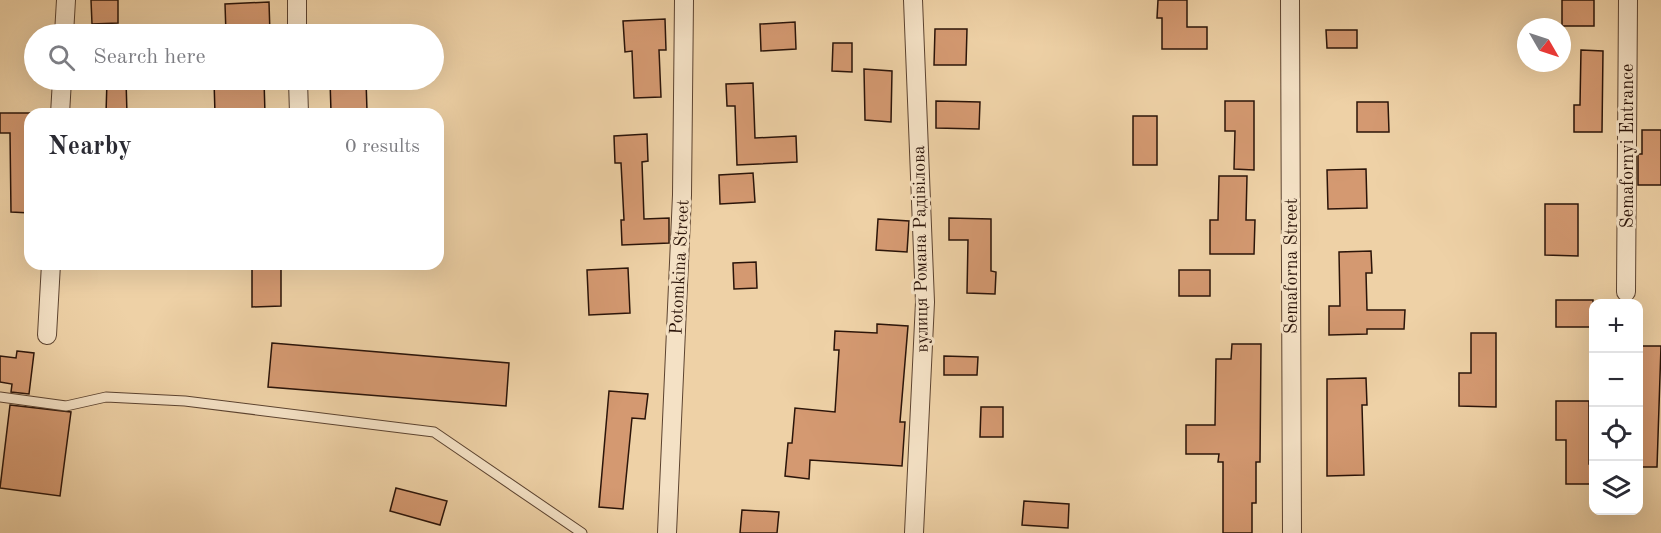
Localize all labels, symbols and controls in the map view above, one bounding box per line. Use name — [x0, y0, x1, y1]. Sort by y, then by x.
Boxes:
north arrow — [1517, 18, 1571, 72]
search box — [24, 24, 444, 90]
icon: search — [45, 41, 78, 74]
text: Search here — [93, 46, 206, 68]
street label: Semafornyi Entrance — [1619, 64, 1637, 228]
text: Nearby — [48, 134, 132, 160]
text: 0 results — [345, 137, 420, 157]
street label: вулиця Романа Радівілова — [910, 145, 932, 353]
street label: Semaforna Street — [1283, 198, 1301, 334]
street label: Potomkina Street — [667, 199, 693, 335]
map controls — [1589, 299, 1643, 515]
button: + — [1589, 299, 1643, 353]
button: − — [1589, 353, 1643, 407]
button: locate — [1589, 407, 1643, 461]
button: layers — [1589, 461, 1643, 515]

